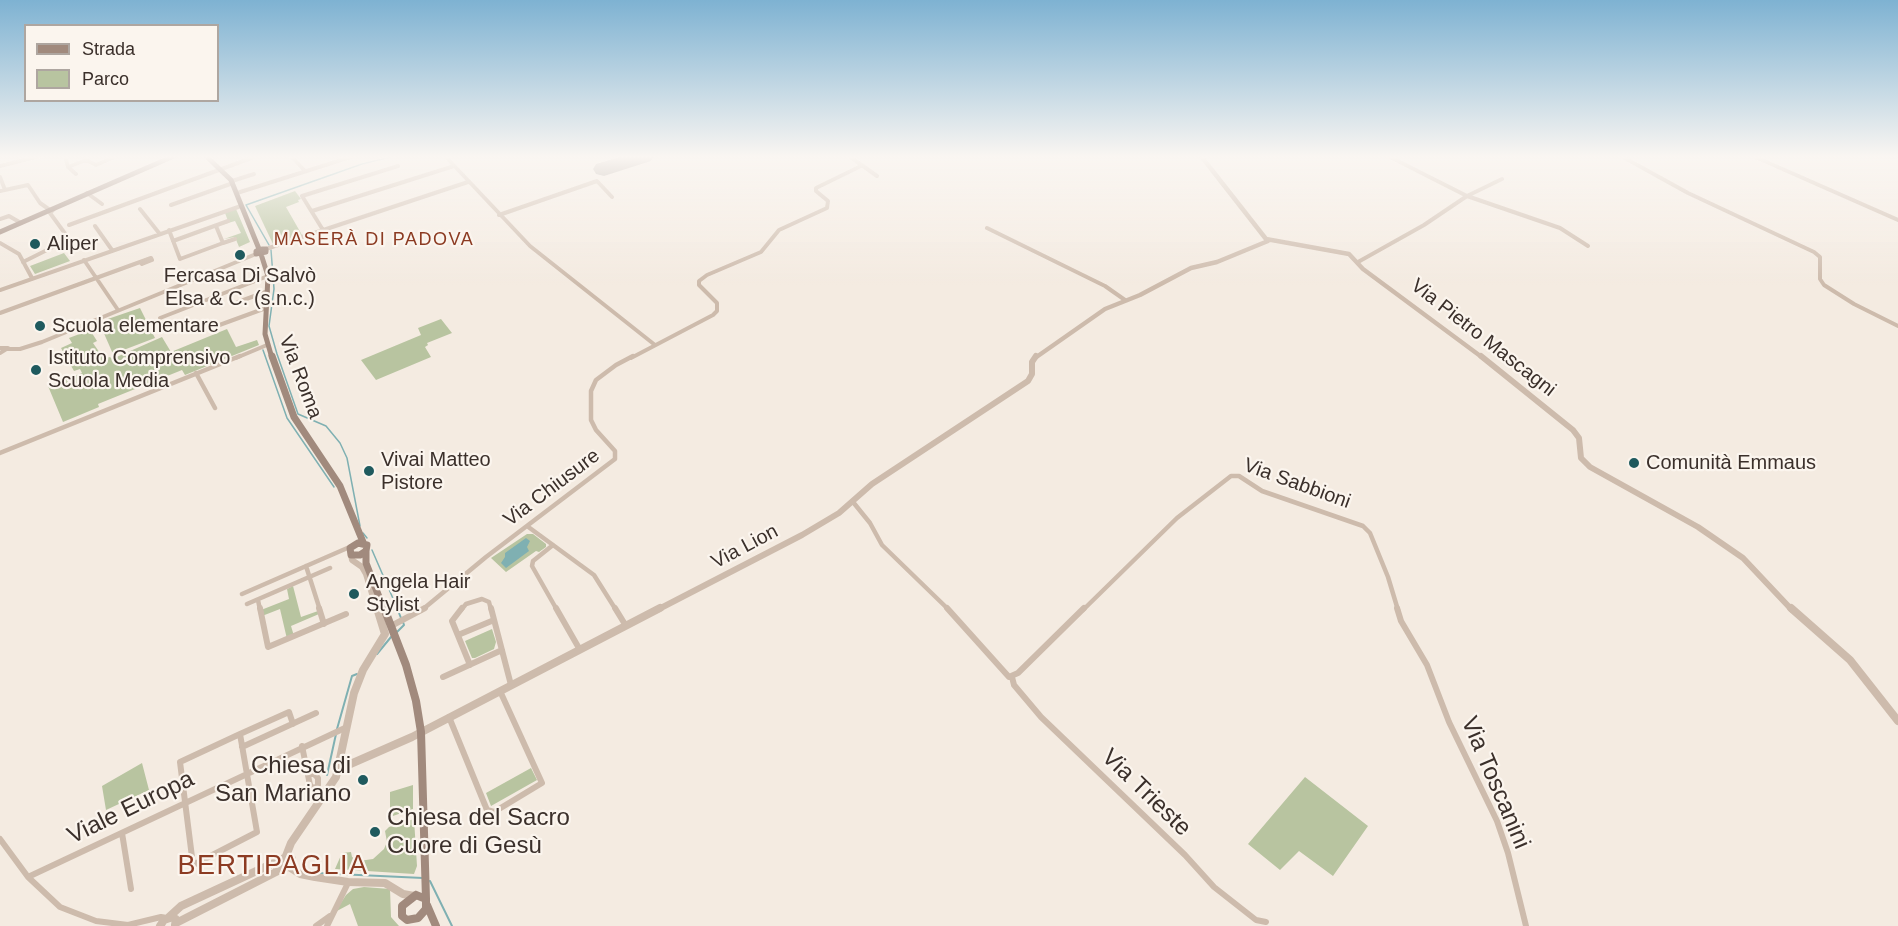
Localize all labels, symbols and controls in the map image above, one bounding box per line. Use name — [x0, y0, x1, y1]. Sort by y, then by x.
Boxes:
legend — [24, 24, 219, 102]
text: Strada — [82, 39, 135, 59]
text: Parco — [82, 69, 129, 89]
district label: MASERÀ DI PADOVA — [274, 229, 474, 251]
place label: Aliper — [47, 232, 98, 256]
marker: Aliper — [28, 237, 42, 251]
marker: Fercasa Di Salvò Elsa & C. (s.n.c.) — [233, 248, 247, 262]
place label: Fercasa Di Salvò Elsa & C. (s.n.c.) — [164, 264, 316, 311]
street label: Via Pietro Mascagni — [1406, 274, 1560, 402]
place label: Scuola elementare — [52, 314, 219, 338]
marker: Scuola elementare — [33, 319, 47, 333]
street label: Via Roma — [273, 332, 327, 422]
place label: Istituto Comprensivo Scuola Media — [48, 346, 230, 393]
marker: Istituto Comprensivo Scuola Media — [29, 363, 43, 377]
street label: Via Chiusure — [499, 444, 605, 532]
place label: Vivai Matteo Pistore — [381, 448, 491, 495]
place label: Comunità Emmaus — [1646, 451, 1816, 475]
street label: Via Sabbioni — [1240, 454, 1354, 514]
marker: Comunità Emmaus — [1627, 456, 1641, 470]
marker: Vivai Matteo Pistore — [362, 464, 376, 478]
street label: Via Lion — [708, 520, 782, 574]
place label: Angela Hair Stylist — [366, 570, 471, 617]
marker: Angela Hair Stylist — [347, 587, 361, 601]
street label: Via Toscanini — [1454, 712, 1536, 854]
street label: Via Trieste — [1095, 743, 1197, 843]
place label: Chiesa di San Mariano — [215, 752, 351, 808]
street label: Viale Europa — [63, 765, 199, 851]
marker: Chiesa di San Mariano — [356, 773, 370, 787]
place label: Chiesa del Sacro Cuore di Gesù — [387, 804, 570, 860]
marker: Chiesa del Sacro Cuore di Gesù — [368, 825, 382, 839]
district label: BERTIPAGLIA — [177, 851, 369, 883]

